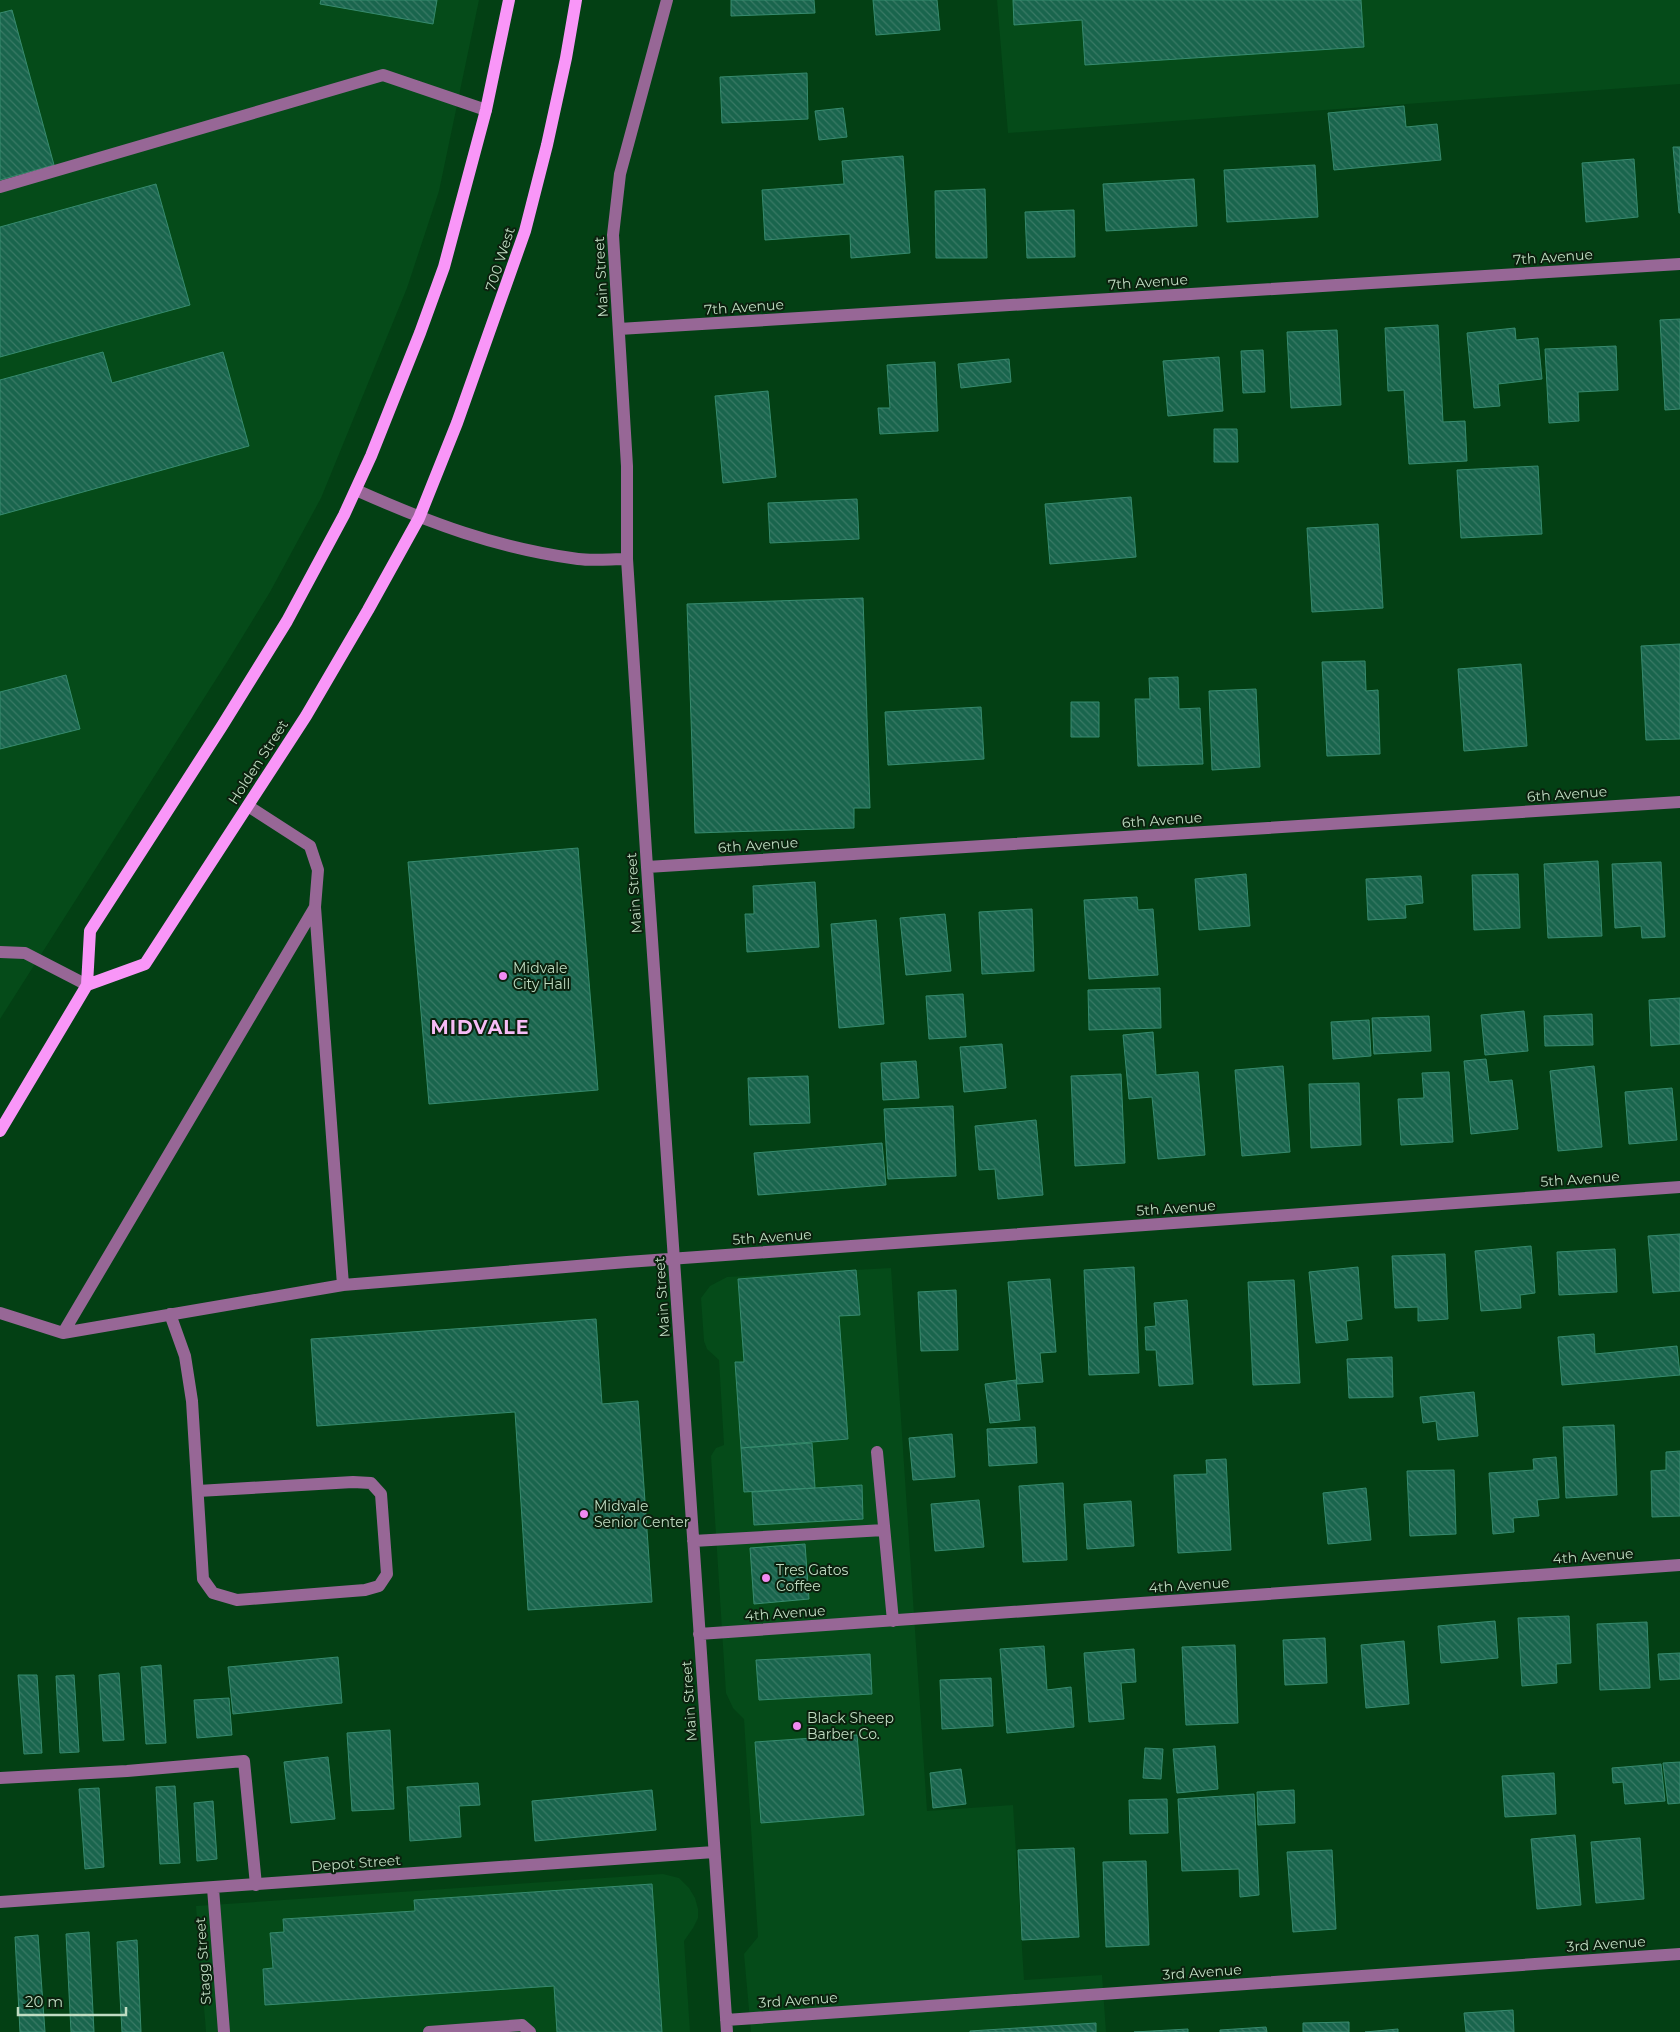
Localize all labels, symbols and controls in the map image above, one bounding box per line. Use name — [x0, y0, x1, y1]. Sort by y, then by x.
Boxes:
street label: 700 West — [481, 225, 519, 293]
street label: Main Street — [590, 236, 612, 318]
street label: 7th Avenue — [1513, 245, 1593, 269]
street label: 7th Avenue — [1108, 270, 1188, 294]
street label: 7th Avenue — [704, 295, 784, 319]
street label: Holden Street — [224, 716, 292, 808]
street label: 6th Avenue — [1526, 782, 1608, 806]
street label: 6th Avenue — [1121, 808, 1203, 832]
street label: 6th Avenue — [717, 833, 799, 857]
street label: Main Street — [622, 852, 646, 934]
place label: Midvale City Hall — [513, 959, 570, 993]
marker: Midvale City Hall — [497, 970, 509, 982]
district label: MIDVALE — [431, 1016, 529, 1039]
street label: 5th Avenue — [1540, 1167, 1620, 1191]
street label: 5th Avenue — [1136, 1196, 1216, 1220]
street label: 5th Avenue — [732, 1225, 812, 1249]
street label: Main Street — [650, 1256, 674, 1338]
place label: Midvale Senior Center — [594, 1497, 690, 1531]
marker: Midvale Senior Center — [578, 1508, 590, 1520]
street label: 4th Avenue — [1552, 1544, 1634, 1568]
place label: Tres Gatos Coffee — [776, 1561, 849, 1595]
marker: Tres Gatos Coffee — [760, 1572, 772, 1584]
street label: 4th Avenue — [1148, 1573, 1230, 1597]
street label: 4th Avenue — [744, 1601, 826, 1625]
street label: Main Street — [677, 1660, 701, 1742]
place label: Black Sheep Barber Co. — [807, 1709, 894, 1743]
marker: Black Sheep Barber Co. — [791, 1720, 803, 1732]
street label: Depot Street — [310, 1851, 402, 1875]
street label: Stagg Street — [191, 1916, 215, 2005]
street label: 3rd Avenue — [1566, 1932, 1646, 1956]
street label: 3rd Avenue — [1162, 1960, 1242, 1984]
scale bar — [18, 1984, 125, 2016]
street label: 3rd Avenue — [758, 1988, 838, 2012]
text: 20 m — [25, 1992, 63, 2011]

